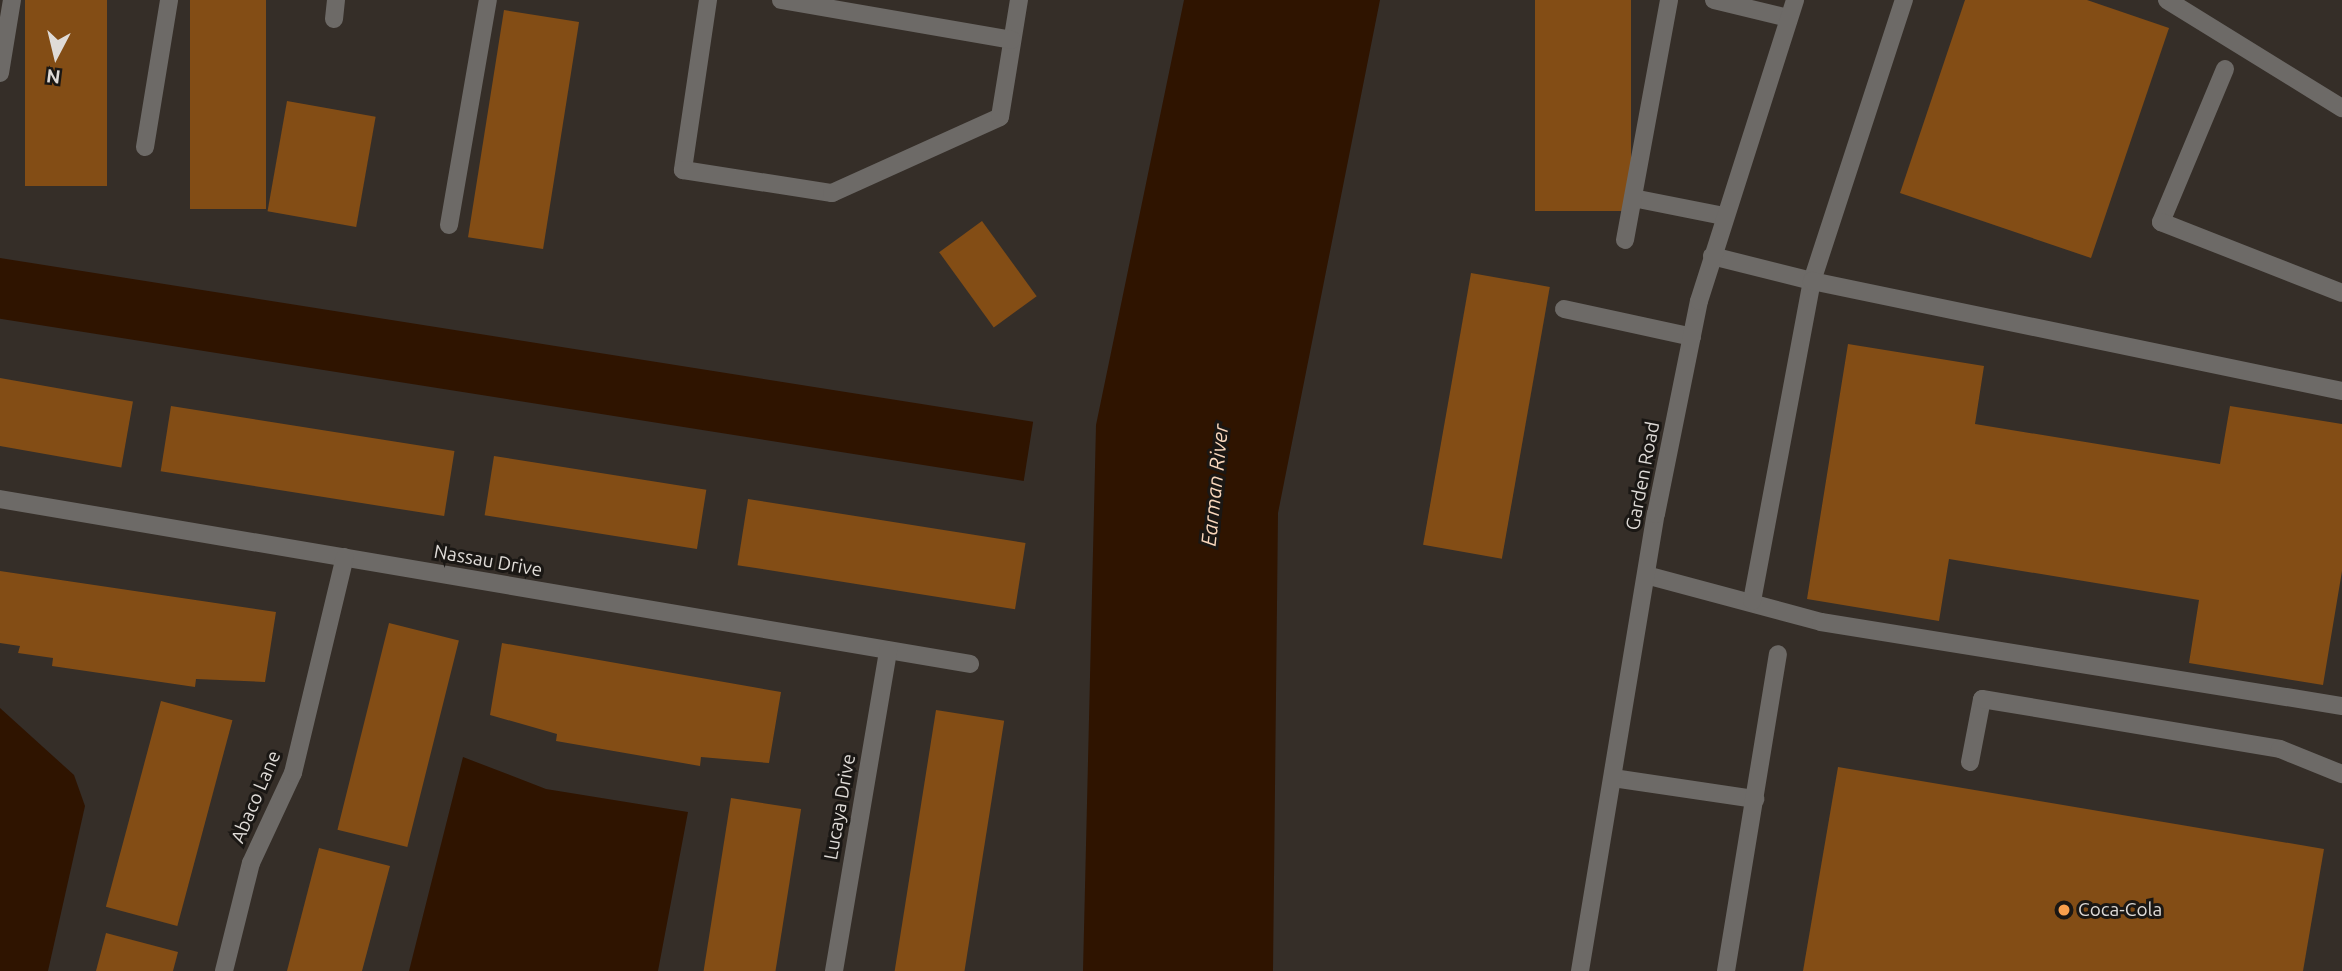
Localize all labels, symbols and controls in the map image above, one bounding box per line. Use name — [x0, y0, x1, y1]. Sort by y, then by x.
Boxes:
north arrow — [21, 21, 91, 91]
text: N — [45, 65, 62, 89]
street label: Garden Road — [1621, 420, 1665, 532]
water label: Earman River — [1195, 423, 1233, 547]
street label: Nassau Drive — [432, 540, 544, 582]
street label: Abaco Lane — [226, 747, 286, 847]
street label: Lucaya Drive — [819, 752, 861, 862]
place label: Coca-Cola — [2078, 899, 2162, 921]
marker: Coca-Cola — [2056, 902, 2072, 918]

